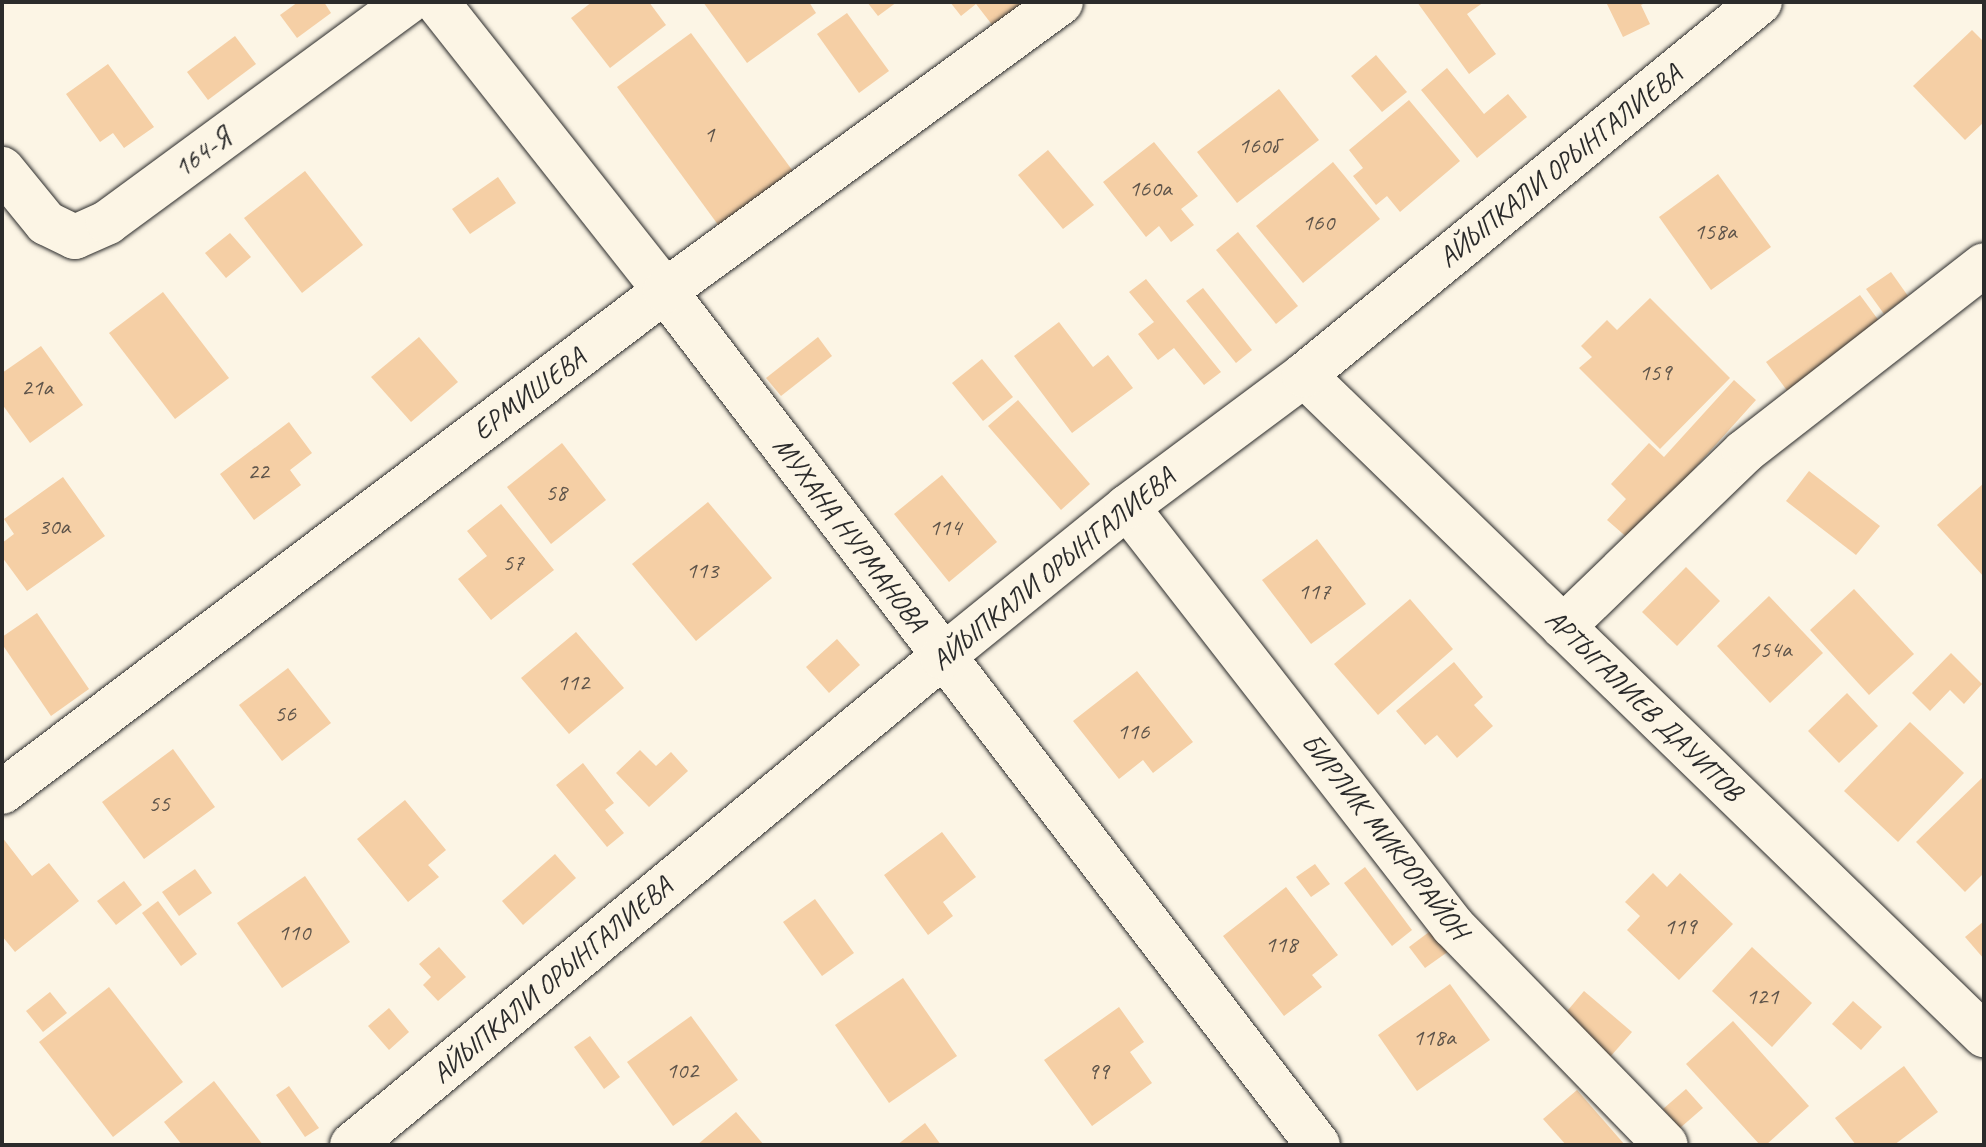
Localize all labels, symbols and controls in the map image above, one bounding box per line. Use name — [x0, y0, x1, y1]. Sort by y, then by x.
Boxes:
street label: АЙЫПКАЛИ ОРЫНГАЛИЕВА — [1432, 58, 1688, 274]
street label: 164-Я — [167, 121, 237, 185]
house number: 1 — [704, 121, 714, 149]
house number: 160б — [1238, 132, 1278, 160]
house number: 160а — [1129, 175, 1171, 203]
house number: 160 — [1302, 209, 1334, 237]
house number: 158а — [1694, 218, 1736, 246]
street label: ЕРМИШЕВА — [466, 341, 592, 447]
house number: 159 — [1639, 359, 1671, 387]
house number: 21а — [21, 374, 53, 402]
street label: МУХАНА НУРМАНОВА — [766, 430, 934, 638]
house number: 22 — [247, 458, 269, 486]
street label: АЙЫПКАЛИ ОРЫНГАЛИЕВА — [925, 461, 1181, 677]
house number: 58 — [545, 479, 567, 507]
house number: 30а — [38, 513, 70, 541]
house number: 114 — [929, 514, 961, 542]
house number: 57 — [502, 549, 524, 577]
house number: 113 — [686, 557, 718, 585]
house number: 117 — [1298, 578, 1330, 606]
street label: АРТЫГАЛИЕВ ДАУИТОВ — [1538, 602, 1750, 808]
house number: 154а — [1749, 636, 1791, 664]
house number: 112 — [557, 669, 589, 697]
house number: 56 — [274, 700, 296, 728]
house number: 116 — [1117, 718, 1149, 746]
street label: БИРЛИК МИКРОРАЙОН — [1294, 726, 1476, 946]
house number: 55 — [148, 790, 170, 818]
street label: АЙЫПКАЛИ ОРЫНГАЛИЕВА — [425, 870, 679, 1090]
house number: 119 — [1664, 913, 1696, 941]
house number: 110 — [278, 919, 310, 947]
house number: 118 — [1265, 931, 1297, 959]
house number: 121 — [1746, 983, 1778, 1011]
house number: 118а — [1413, 1024, 1455, 1052]
house number: 102 — [666, 1057, 698, 1085]
house number: 99 — [1087, 1058, 1109, 1086]

